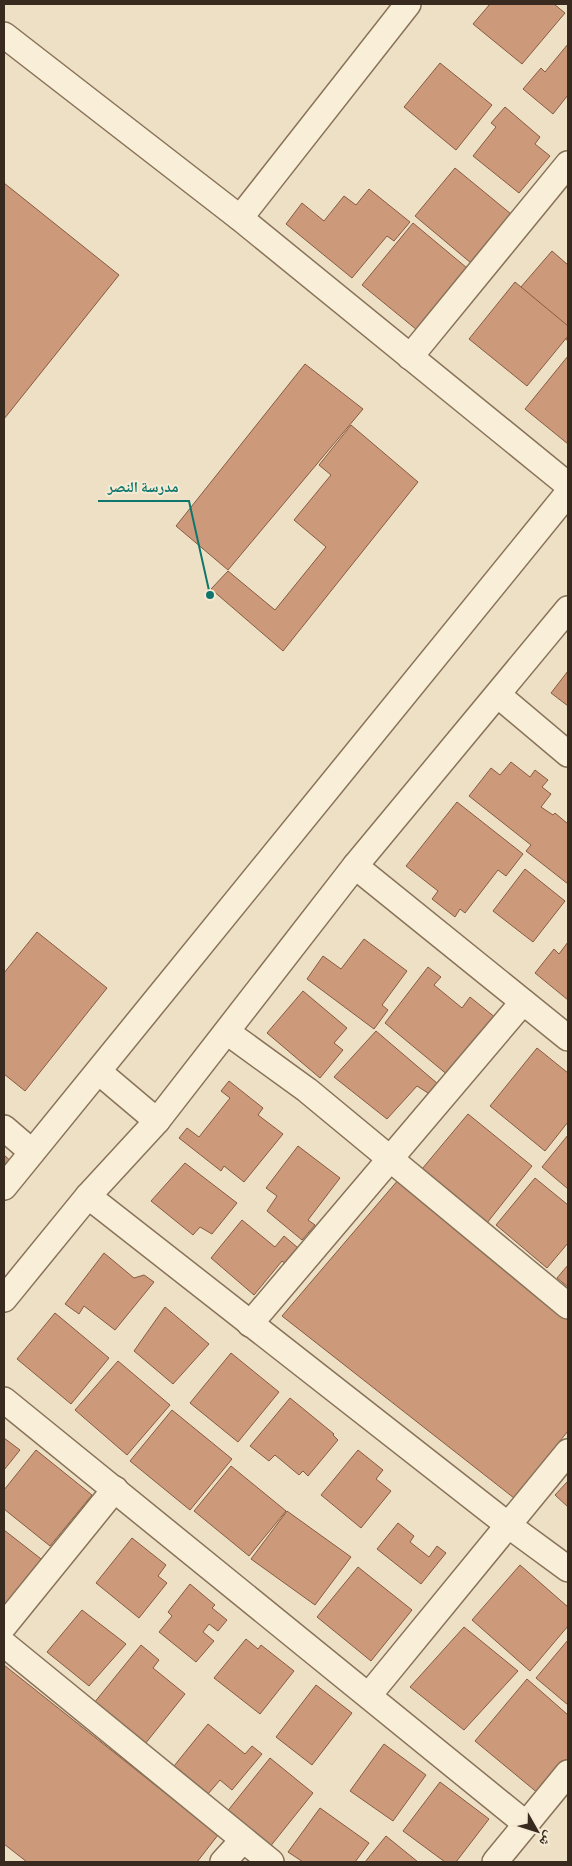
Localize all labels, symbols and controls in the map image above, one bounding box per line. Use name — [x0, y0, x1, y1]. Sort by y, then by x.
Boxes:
callout: مدرسة النصر — [98, 471, 189, 501]
text: مدرسة النصر — [106, 474, 179, 497]
north arrow — [512, 1806, 562, 1856]
text: ش — [535, 1828, 560, 1852]

